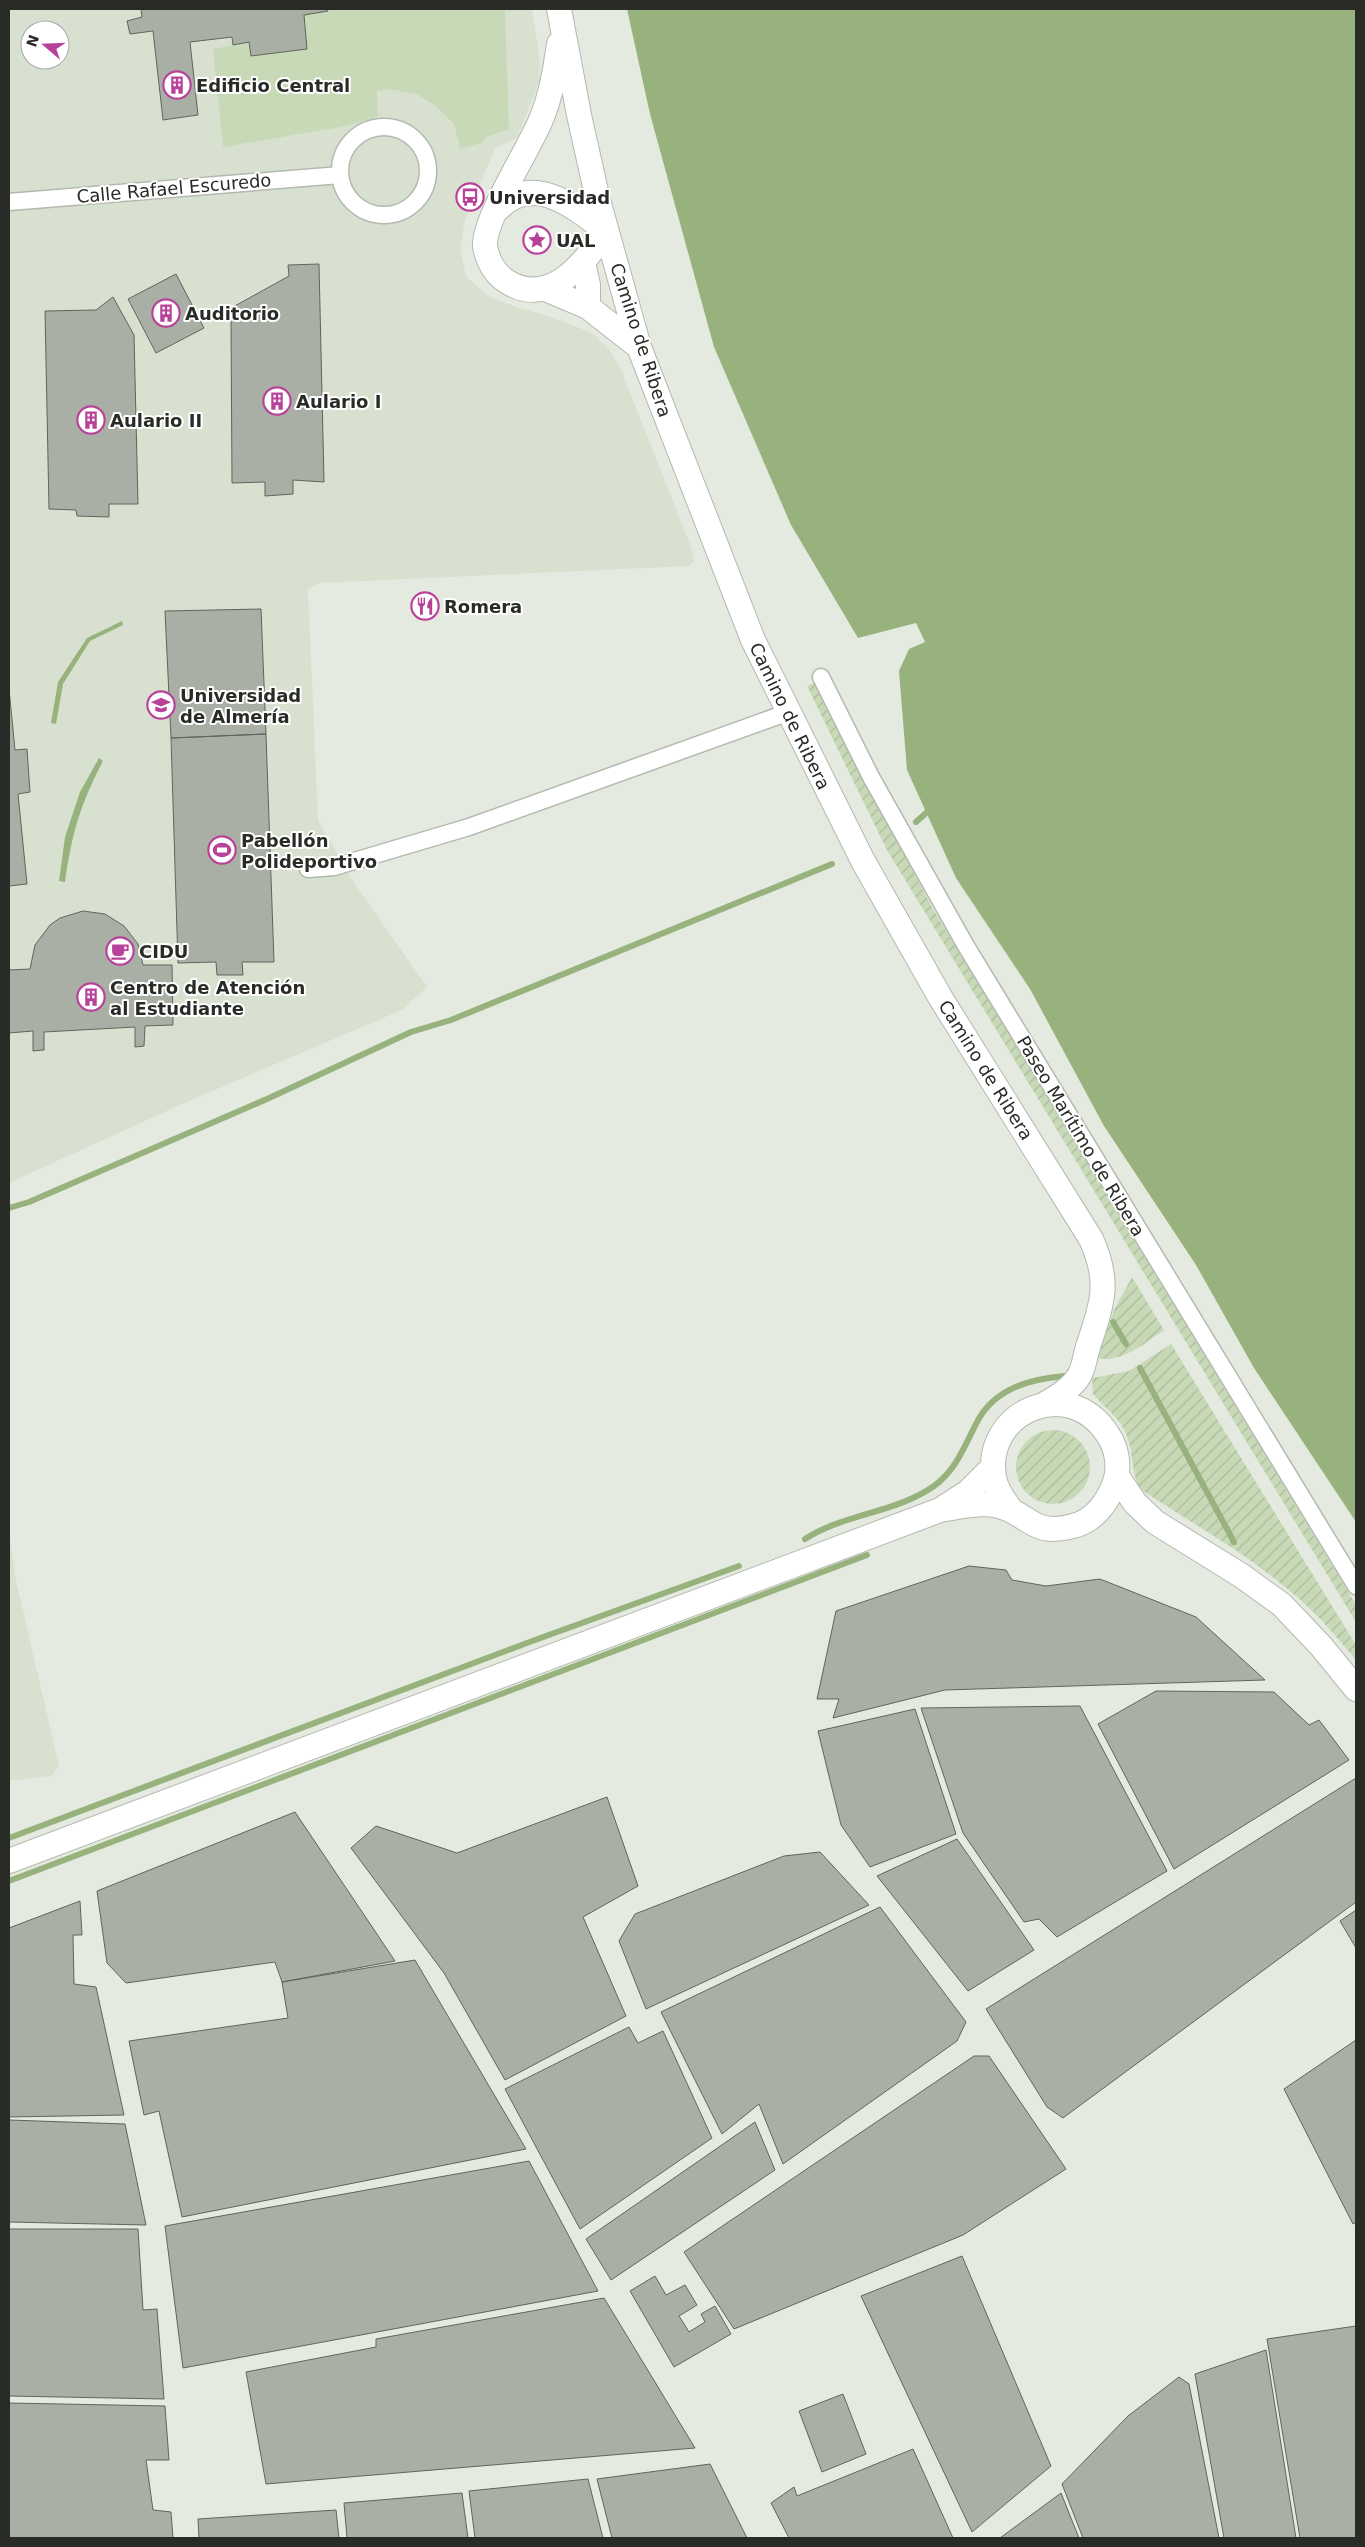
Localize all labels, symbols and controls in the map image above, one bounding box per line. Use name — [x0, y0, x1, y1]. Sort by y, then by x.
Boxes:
north arrow — [20, 20, 70, 70]
text: N — [23, 33, 42, 49]
building icon: Edificio Central — [162, 70, 192, 100]
place label: Edificio Central — [196, 75, 350, 96]
street label: Calle Rafael Escuredo — [76, 169, 272, 207]
bus stop icon: Universidad — [455, 182, 485, 212]
place label: Universidad — [489, 187, 610, 208]
place icon: UAL — [522, 225, 552, 255]
place label: UAL — [556, 230, 595, 251]
street label: Camino de Ribera — [606, 260, 676, 420]
building icon: Auditorio — [151, 298, 181, 328]
place label: Auditorio — [185, 303, 279, 324]
building icon: Aulario I — [262, 386, 292, 416]
place label: Aulario I — [296, 391, 381, 412]
building icon: Aulario II — [76, 405, 106, 435]
place label: Aulario II — [110, 410, 202, 431]
restaurant icon: Romera — [410, 591, 440, 621]
place label: Romera — [444, 596, 522, 617]
street label: Camino de Ribera — [745, 639, 835, 793]
place label: Universidad de Almería — [180, 685, 301, 727]
school or university icon: Universidad de Almería — [146, 690, 176, 720]
place label: Pabellón Polideportivo — [241, 830, 377, 872]
sports icon: Pabellón Polideportivo — [207, 835, 237, 865]
cafe icon: CIDU — [105, 936, 135, 966]
place label: CIDU — [139, 941, 188, 962]
place label: Centro de Atención al Estudiante — [110, 977, 305, 1019]
building icon: Centro de Atención al Estudiante — [76, 982, 106, 1012]
street label: Camino de Ribera — [934, 996, 1038, 1144]
street label: Paseo Marítimo de Ribera — [1013, 1032, 1149, 1240]

